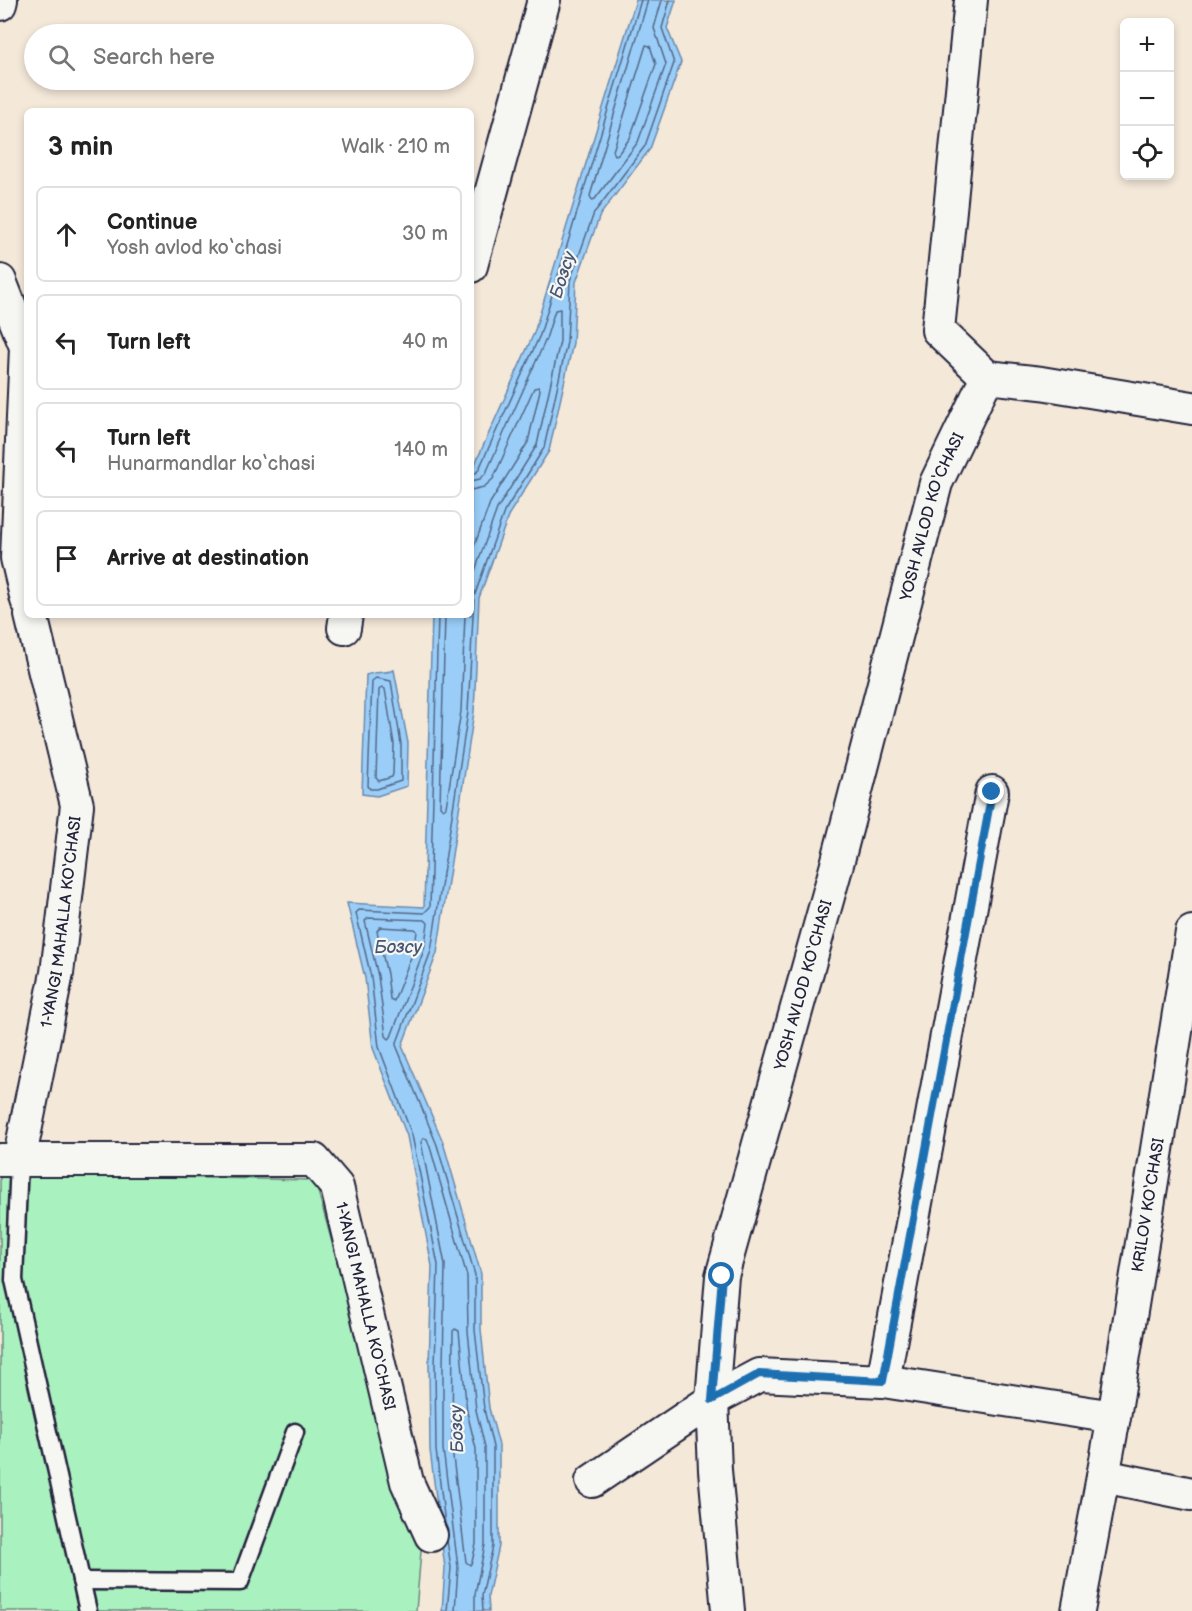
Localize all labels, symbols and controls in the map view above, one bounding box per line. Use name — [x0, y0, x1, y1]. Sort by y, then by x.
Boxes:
map controls — [1120, 18, 1174, 180]
button: + — [1120, 18, 1174, 72]
search box — [24, 24, 474, 90]
icon: search — [45, 41, 78, 74]
text: Search here — [93, 44, 215, 71]
button: − — [1120, 72, 1174, 126]
button: locate — [1120, 126, 1174, 180]
text: 3 min — [48, 132, 113, 163]
text: Walk · 210 m — [341, 135, 450, 159]
text: Continue — [107, 209, 197, 236]
icon: ahead — [50, 218, 83, 251]
text: 30 m — [402, 222, 448, 246]
text: Yosh avlod ko‘chasi — [107, 236, 282, 260]
water label: Бозсу — [546, 248, 581, 301]
icon: left — [50, 326, 83, 359]
text: Turn left — [107, 329, 191, 356]
text: 40 m — [402, 330, 448, 354]
text: Turn left — [107, 425, 191, 452]
street label: YOSH AVLOD KO‘CHASI — [896, 430, 968, 604]
icon: left — [50, 434, 83, 467]
text: 140 m — [394, 438, 448, 462]
text: Hunarmandlar ko‘chasi — [107, 452, 315, 476]
icon: arrive — [50, 542, 83, 575]
text: Arrive at destination — [107, 545, 309, 572]
route end — [978, 778, 1004, 804]
street label: 1-YANGI MAHALLA KO‘CHASI — [37, 815, 85, 1029]
street label: YOSH AVLOD KO‘CHASI — [770, 898, 836, 1073]
water label: Бозсу — [374, 937, 423, 958]
street label: KRILOV KO‘CHASI — [1128, 1136, 1168, 1274]
street label: 1-YANGI MAHALLA KO‘CHASI — [331, 1200, 399, 1412]
route start — [708, 1262, 734, 1288]
water label: Бозсу — [446, 1404, 468, 1453]

